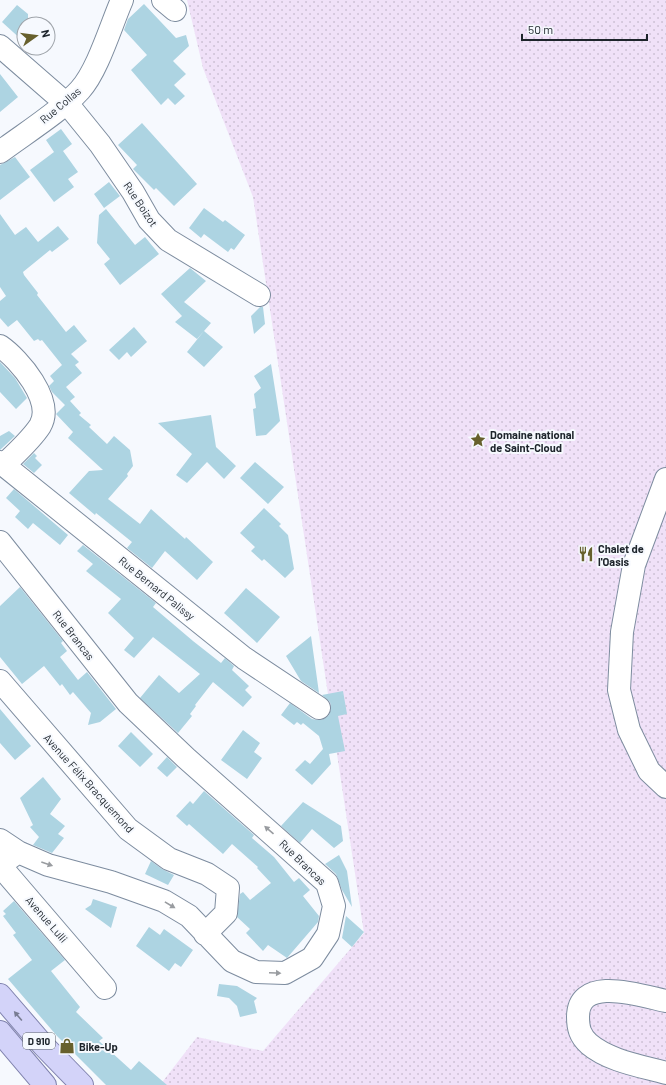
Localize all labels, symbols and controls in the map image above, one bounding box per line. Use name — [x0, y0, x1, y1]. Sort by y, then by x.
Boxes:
north arrow — [16, 16, 56, 56]
scale bar — [522, 16, 647, 42]
text: 50 m — [528, 22, 553, 36]
text: N — [39, 28, 53, 39]
street label: Rue Collas — [37, 84, 83, 126]
street label: Rue Boizot — [121, 179, 161, 229]
place label: Domaine national de Saint-Cloud — [490, 428, 575, 454]
place icon: Domaine national de Saint-Cloud — [469, 431, 487, 449]
place label: Chalet de l'Oasis — [598, 542, 644, 568]
restaurant icon: Chalet de l'Oasis — [577, 545, 595, 563]
street label: Rue Bernard Palissy — [116, 553, 198, 623]
street label: Rue Brancas — [51, 607, 97, 663]
street label: Avenue Félix Bracquemond — [41, 731, 137, 835]
one-way arrow — [264, 826, 274, 835]
street label: Rue Brancas — [277, 837, 329, 887]
one-way arrow — [41, 861, 53, 867]
street label: Avenue Lulli — [23, 893, 71, 945]
one-way arrow — [165, 901, 175, 909]
one-way arrow — [269, 969, 281, 976]
one-way arrow — [13, 1010, 22, 1021]
road number: D 910 — [23, 1033, 55, 1049]
shop icon: Bike-Up — [58, 1037, 76, 1055]
place label: Bike-Up — [79, 1040, 118, 1053]

